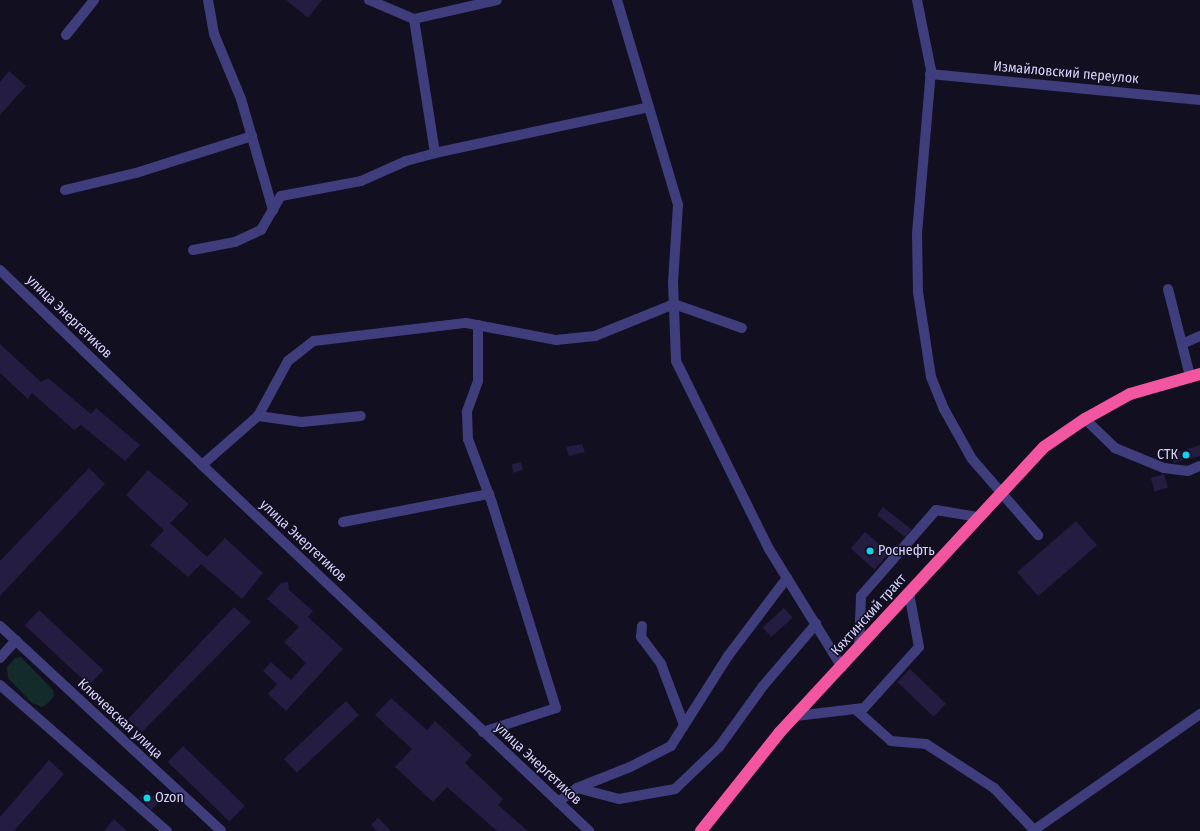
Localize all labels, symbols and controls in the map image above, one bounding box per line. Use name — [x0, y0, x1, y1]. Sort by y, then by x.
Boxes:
street label: Измайловский переулок — [993, 58, 1139, 88]
street label: улица Энергетиков — [23, 272, 115, 362]
place label: СТК — [1157, 447, 1178, 463]
marker: СТК — [1181, 450, 1191, 460]
street label: улица Энергетиков — [256, 496, 350, 586]
place label: Роснефть — [878, 543, 935, 559]
marker: Роснефть — [865, 546, 875, 556]
street label: Кяхтинский тракт — [828, 571, 910, 659]
street label: Ключевская улица — [74, 675, 166, 763]
street label: улица Энергетиков — [491, 719, 585, 809]
place label: Ozon — [155, 790, 184, 806]
marker: Ozon — [142, 793, 152, 803]

